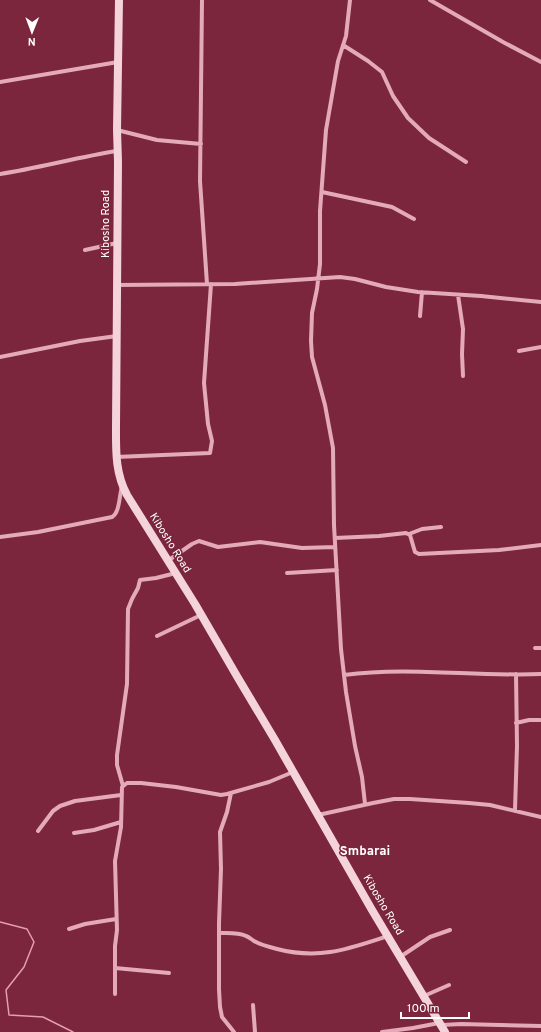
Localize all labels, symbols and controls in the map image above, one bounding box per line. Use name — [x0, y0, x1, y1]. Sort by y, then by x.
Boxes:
north arrow — [12, 12, 52, 52]
text: N — [28, 34, 36, 48]
street label: Kibosho Road — [99, 190, 113, 258]
street label: Kibosho Road — [146, 510, 194, 576]
district label: Smbarai — [340, 844, 390, 860]
street label: Kibosho Road — [359, 872, 407, 938]
scale bar — [401, 994, 469, 1020]
text: 100 m — [407, 1001, 440, 1017]

